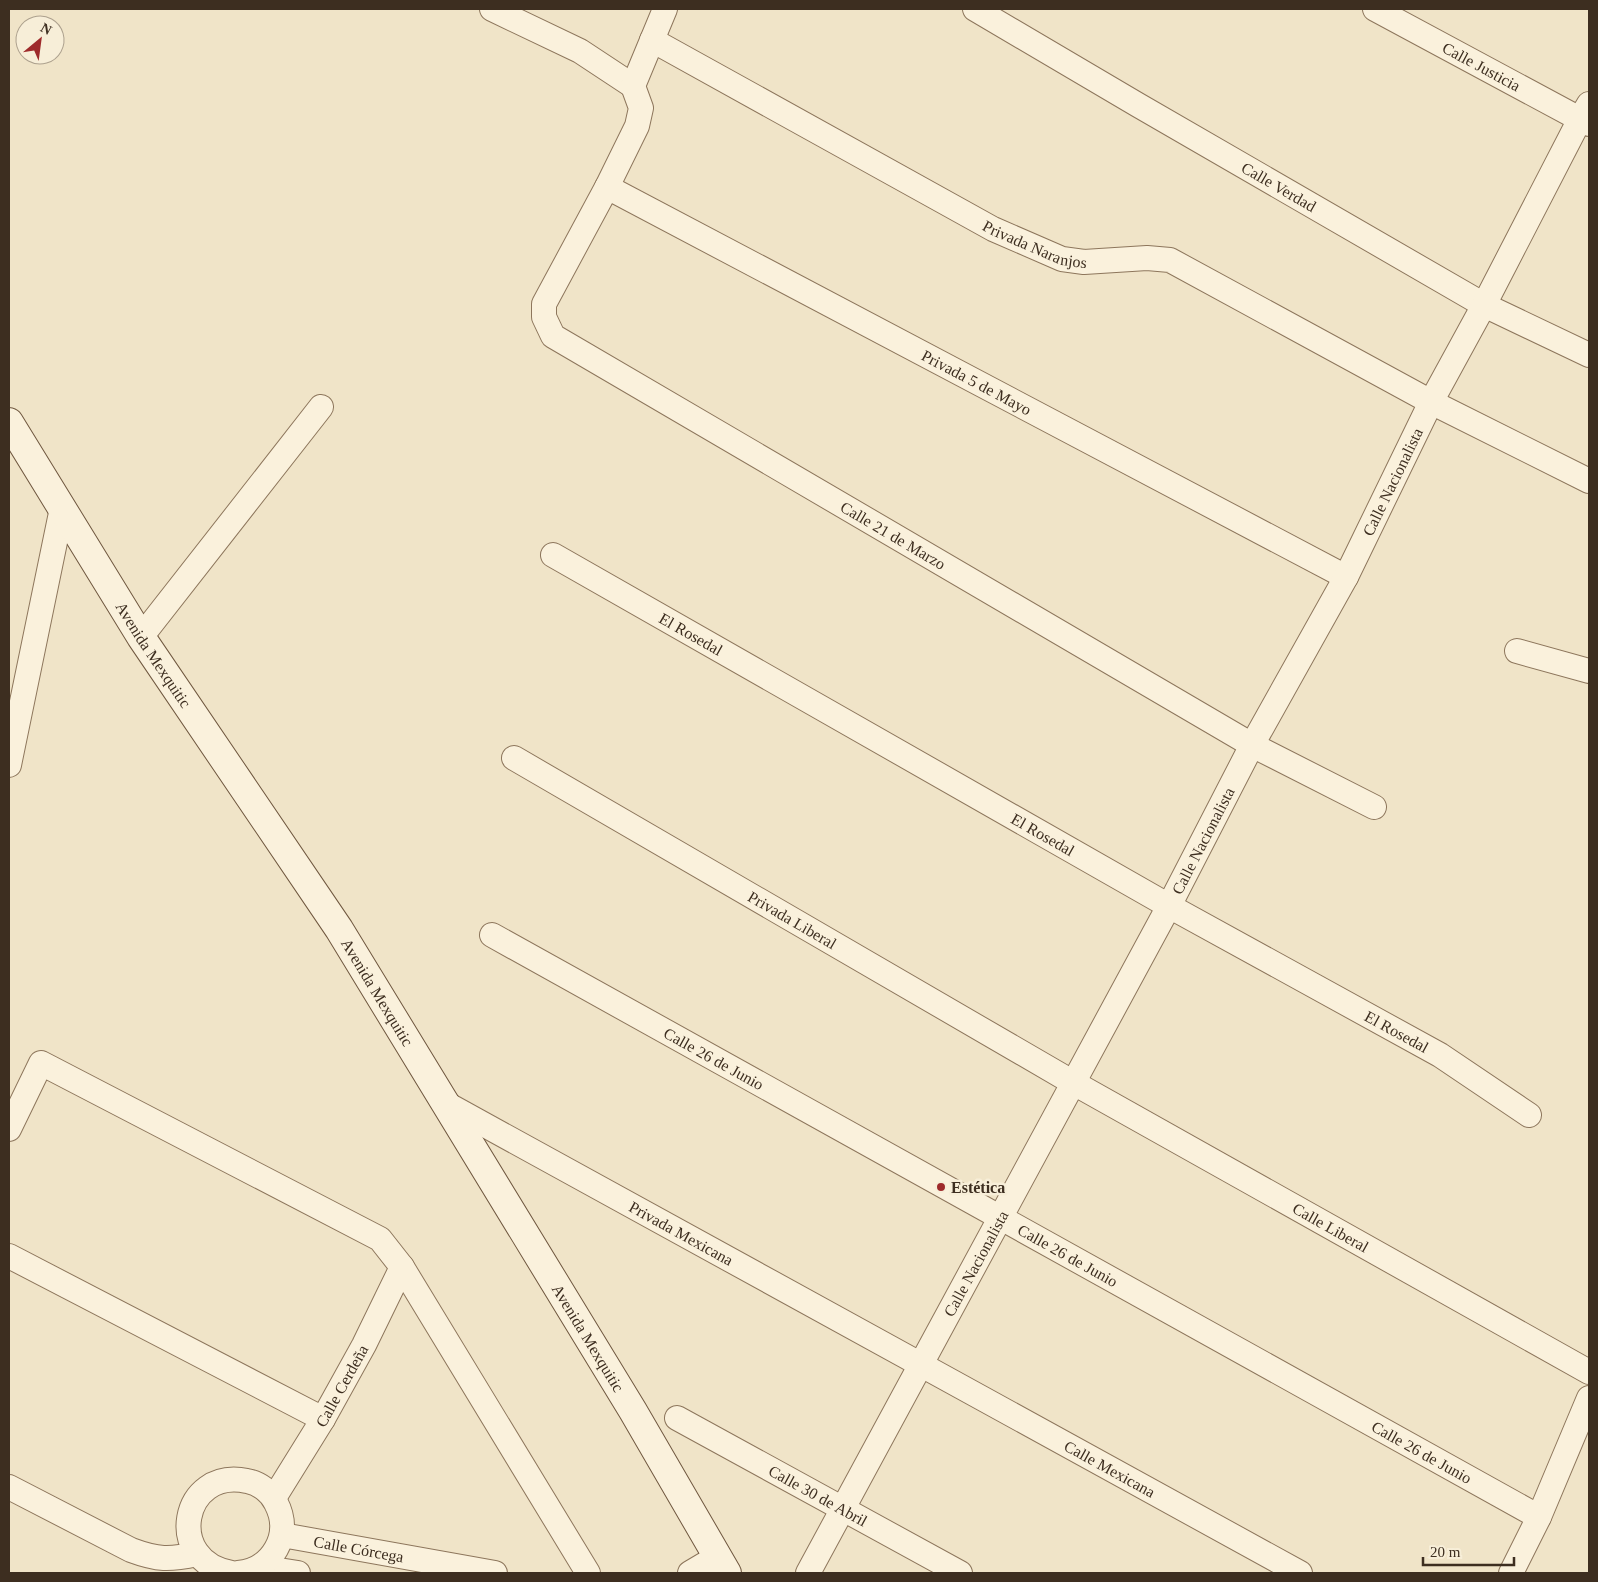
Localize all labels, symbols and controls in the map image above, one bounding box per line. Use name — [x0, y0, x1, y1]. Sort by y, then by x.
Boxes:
north arrow — [15, 15, 65, 65]
text: N — [38, 20, 54, 38]
street label: Calle Justicia — [1440, 38, 1523, 94]
street label: Calle Verdad — [1239, 158, 1319, 215]
street label: Privada Naranjos — [980, 217, 1088, 271]
street label: Privada 5 de Mayo — [919, 346, 1034, 418]
street label: Calle Nacionalista — [1359, 425, 1426, 538]
street label: Calle 21 de Marzo — [838, 498, 949, 572]
street label: Avenida Mexquitic — [113, 599, 195, 711]
street label: El Rosedal — [657, 609, 726, 659]
street label: Calle Nacionalista — [1168, 784, 1237, 897]
street label: El Rosedal — [1008, 810, 1078, 859]
street label: Privada Liberal — [745, 887, 840, 952]
street label: Avenida Mexquitic — [338, 935, 417, 1049]
street label: El Rosedal — [1362, 1007, 1432, 1056]
street label: Calle 26 de Junio — [661, 1024, 767, 1093]
place label: Estética — [951, 1179, 1005, 1196]
marker: Estética — [935, 1181, 947, 1193]
street label: Privada Mexicana — [626, 1198, 736, 1268]
street label: Calle Liberal — [1290, 1199, 1372, 1255]
street label: Calle Nacionalista — [940, 1208, 1011, 1319]
street label: Calle 26 de Junio — [1015, 1221, 1121, 1290]
street label: Avenida Mexquitic — [549, 1281, 628, 1395]
street label: Calle Cerdeña — [312, 1342, 371, 1430]
street label: Calle 26 de Junio — [1369, 1417, 1475, 1486]
street label: Calle Mexicana — [1062, 1437, 1158, 1500]
street label: Calle 30 de Abril — [766, 1462, 871, 1529]
street label: Calle Córcega — [312, 1532, 405, 1565]
scale bar — [1423, 1534, 1514, 1566]
text: 20 m — [1430, 1544, 1461, 1560]

